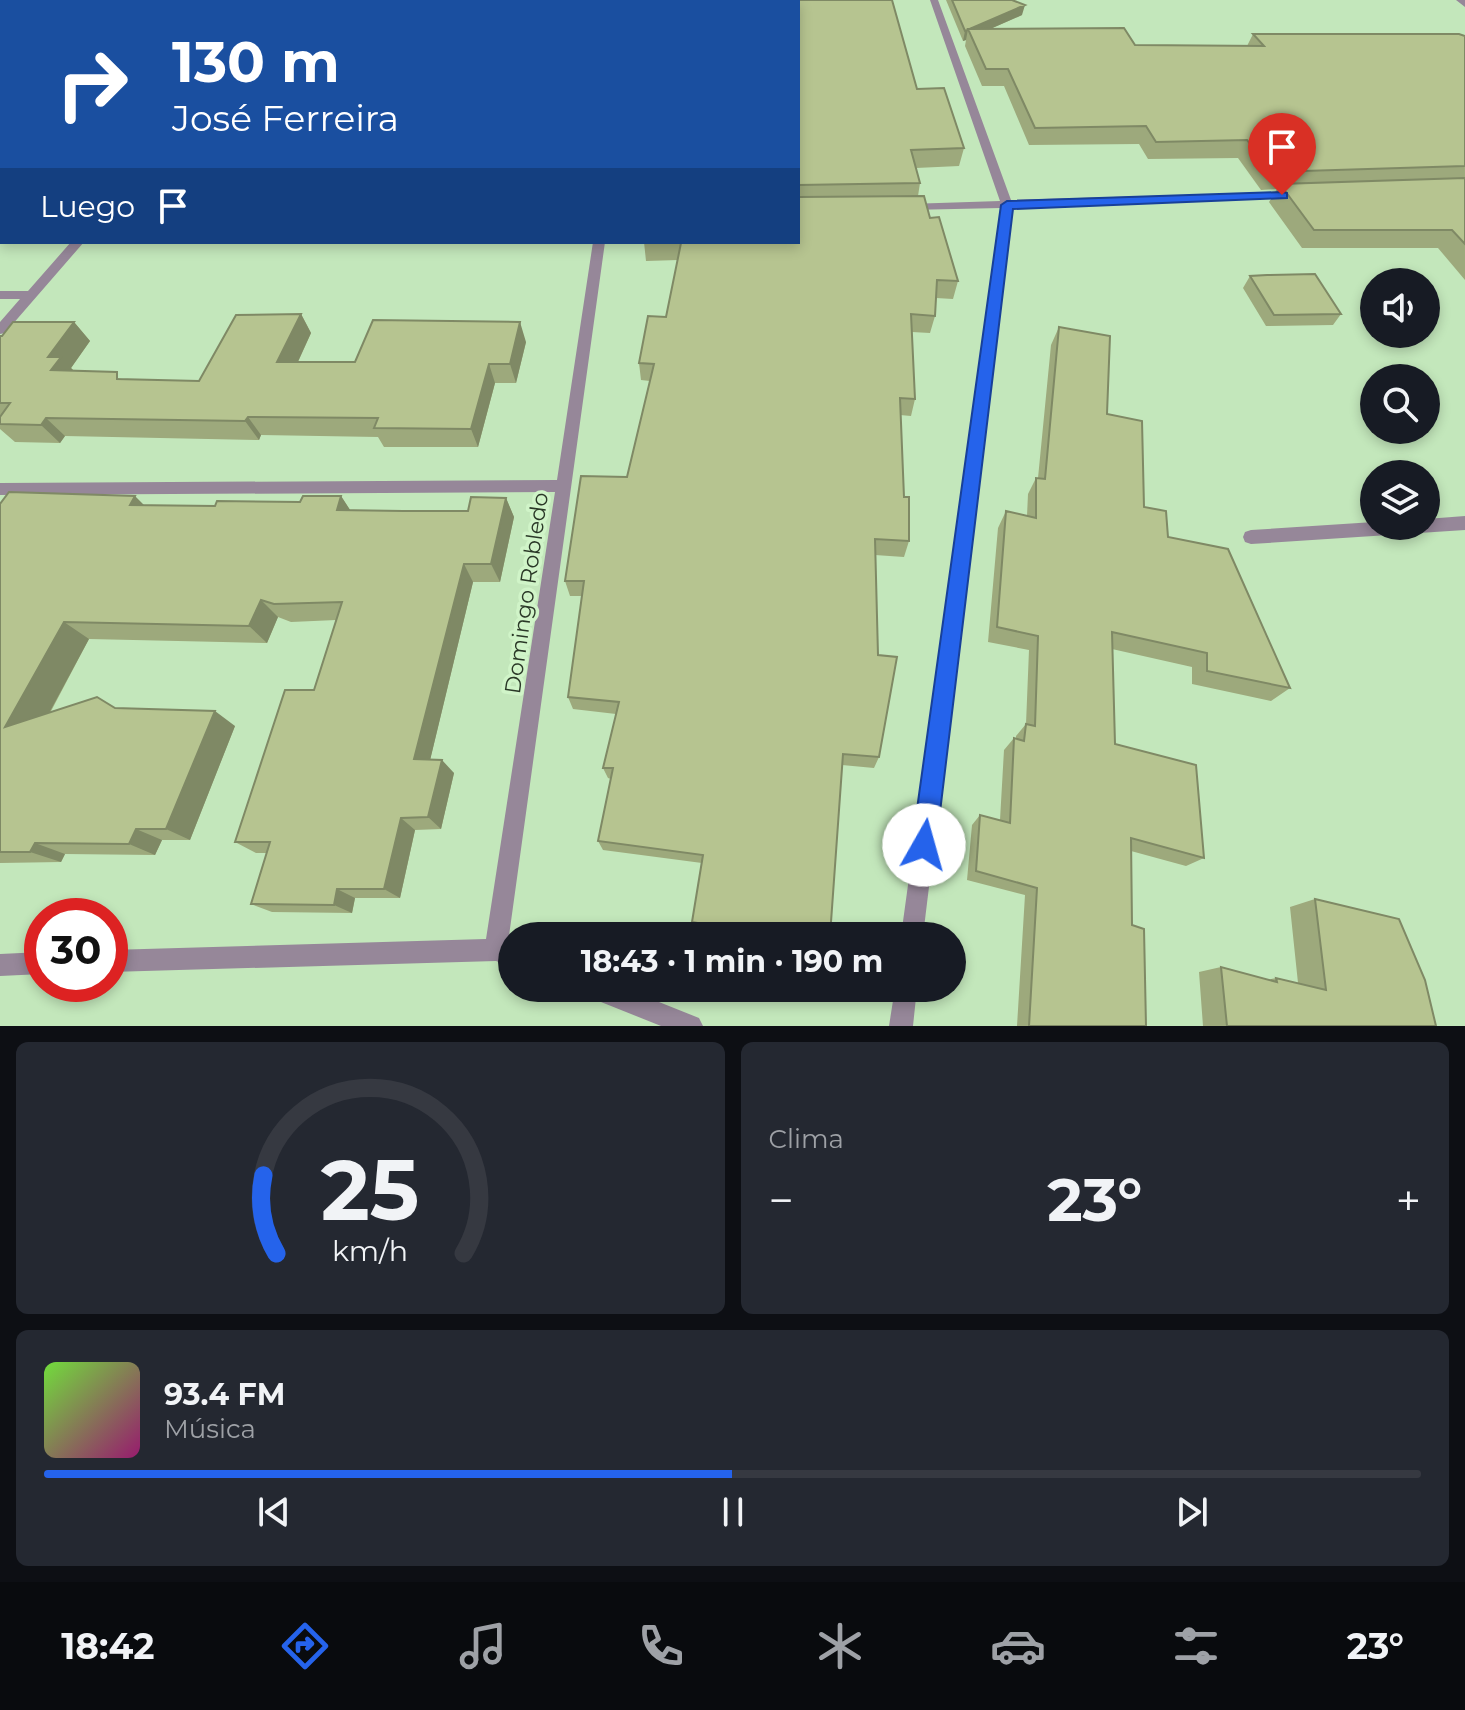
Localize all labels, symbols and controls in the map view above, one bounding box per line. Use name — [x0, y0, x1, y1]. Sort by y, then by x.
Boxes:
text: 130 m — [172, 28, 340, 96]
icon: right — [40, 32, 144, 136]
text: José Ferreira — [172, 96, 399, 140]
pin — [1248, 113, 1316, 195]
icon: arrive — [1260, 125, 1304, 169]
icon: arrive — [151, 184, 195, 228]
text: Luego — [40, 188, 135, 225]
map controls — [1360, 268, 1440, 540]
button: sound — [1360, 268, 1440, 348]
button: search — [1360, 364, 1440, 444]
button: layers — [1360, 460, 1440, 540]
street label: Domingo Robledo — [499, 491, 554, 696]
position arrow — [882, 803, 966, 887]
speed limit sign: 30 — [24, 898, 128, 1002]
text: 18:43 · 1 min · 190 m — [581, 943, 883, 980]
text: Clima — [769, 1123, 844, 1155]
text: 25 — [321, 1139, 420, 1241]
text: 23° — [1047, 1163, 1142, 1236]
text: − — [769, 1173, 794, 1227]
text: + — [1396, 1173, 1421, 1227]
text: km/h — [332, 1233, 408, 1268]
text: 93.4 FM — [164, 1376, 285, 1413]
text: Música — [164, 1413, 256, 1445]
icon: previous — [252, 1490, 296, 1534]
icon: pause — [711, 1490, 755, 1534]
icon: next — [1170, 1490, 1214, 1534]
icon: directions — [277, 1618, 333, 1674]
icon: music — [455, 1618, 511, 1674]
icon: phone — [633, 1618, 689, 1674]
icon: climate — [812, 1618, 868, 1674]
icon: car — [990, 1618, 1046, 1674]
icon: filters — [1168, 1618, 1224, 1674]
text: 18:42 — [61, 1624, 155, 1668]
text: 23° — [1347, 1624, 1404, 1668]

